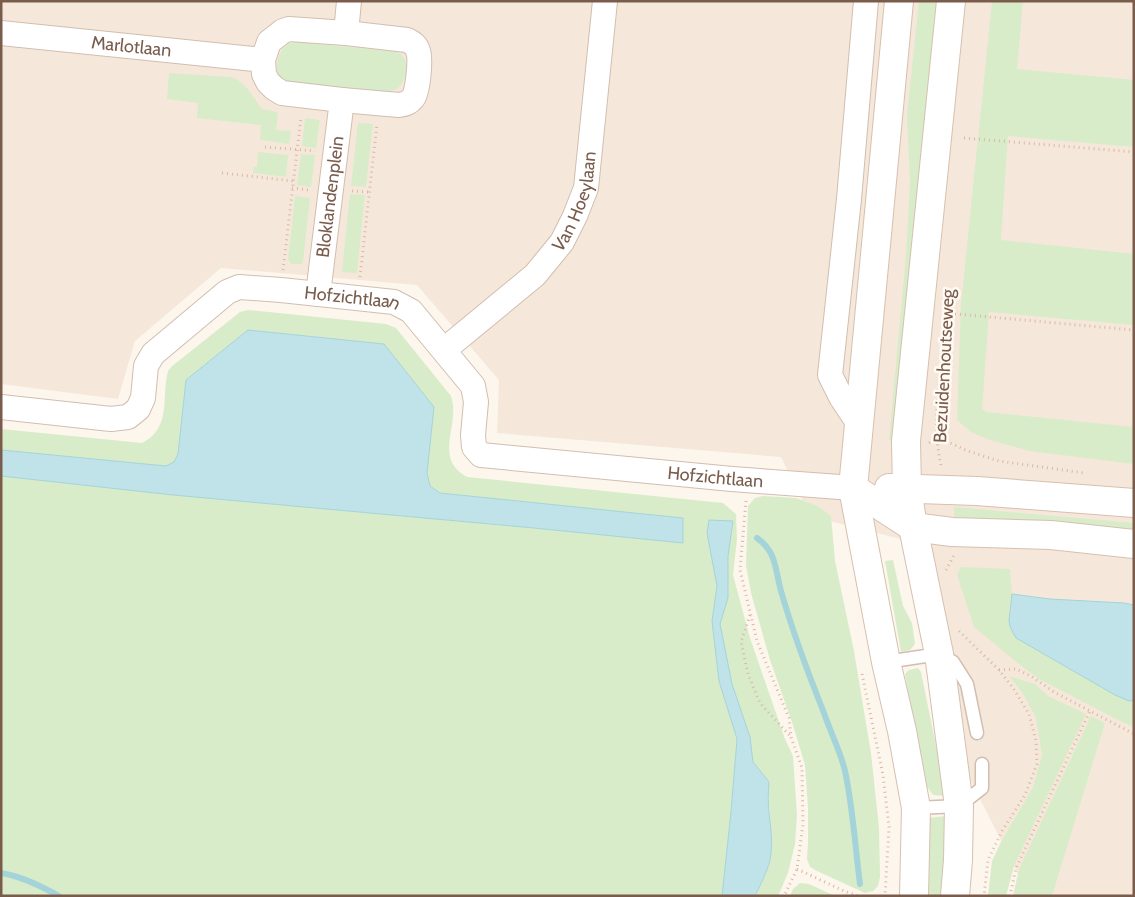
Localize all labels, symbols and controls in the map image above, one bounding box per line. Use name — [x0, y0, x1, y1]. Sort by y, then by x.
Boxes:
street label: Marlotlaan — [90, 31, 172, 61]
street label: Bloklandenplein — [312, 135, 348, 259]
street label: Van Hoeylaan — [548, 150, 601, 256]
street label: Hofzichtlaan — [303, 282, 404, 315]
street label: Bezuidenhoutseweg — [929, 288, 959, 443]
street label: Hofzichtlaan — [666, 462, 764, 492]

